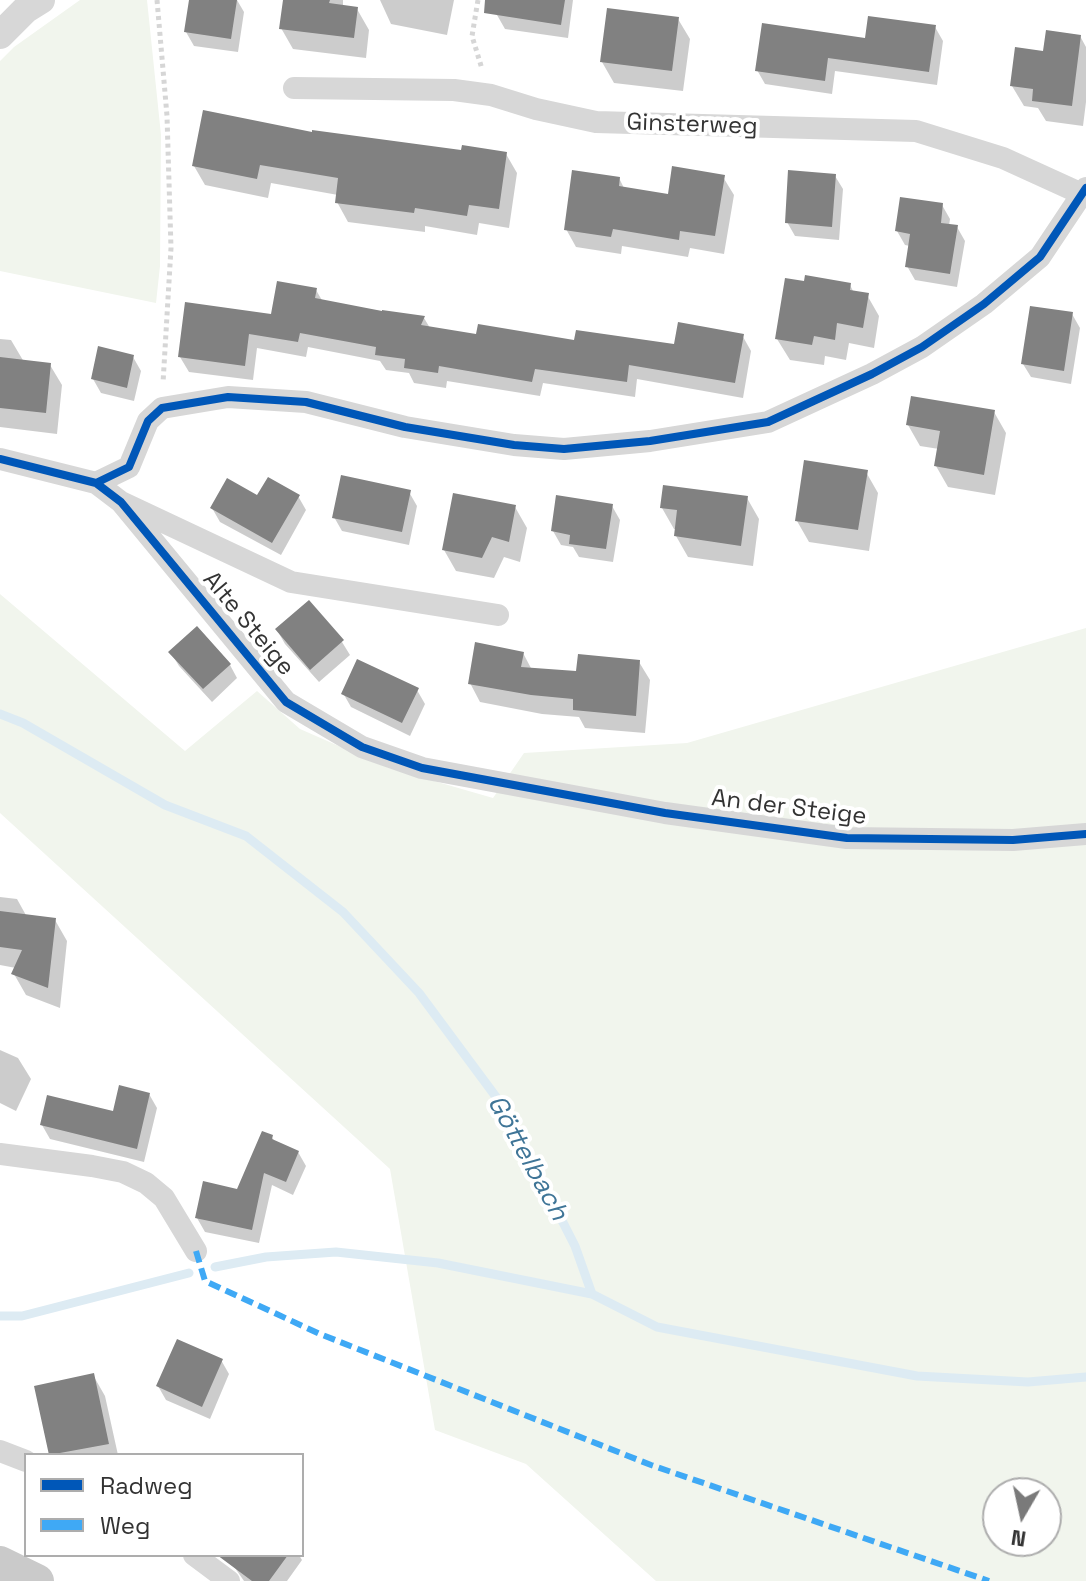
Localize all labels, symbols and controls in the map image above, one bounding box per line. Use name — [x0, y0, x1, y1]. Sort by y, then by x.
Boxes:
street label: Ginsterweg — [626, 108, 758, 142]
street label: Alte Steige — [196, 566, 300, 682]
street label: An der Steige — [710, 784, 868, 832]
water label: Göttelbach — [480, 1090, 574, 1226]
legend — [24, 1453, 304, 1557]
text: Radweg — [100, 1470, 193, 1501]
north arrow — [982, 1477, 1062, 1557]
text: Weg — [100, 1510, 150, 1541]
text: N — [1009, 1524, 1028, 1554]

